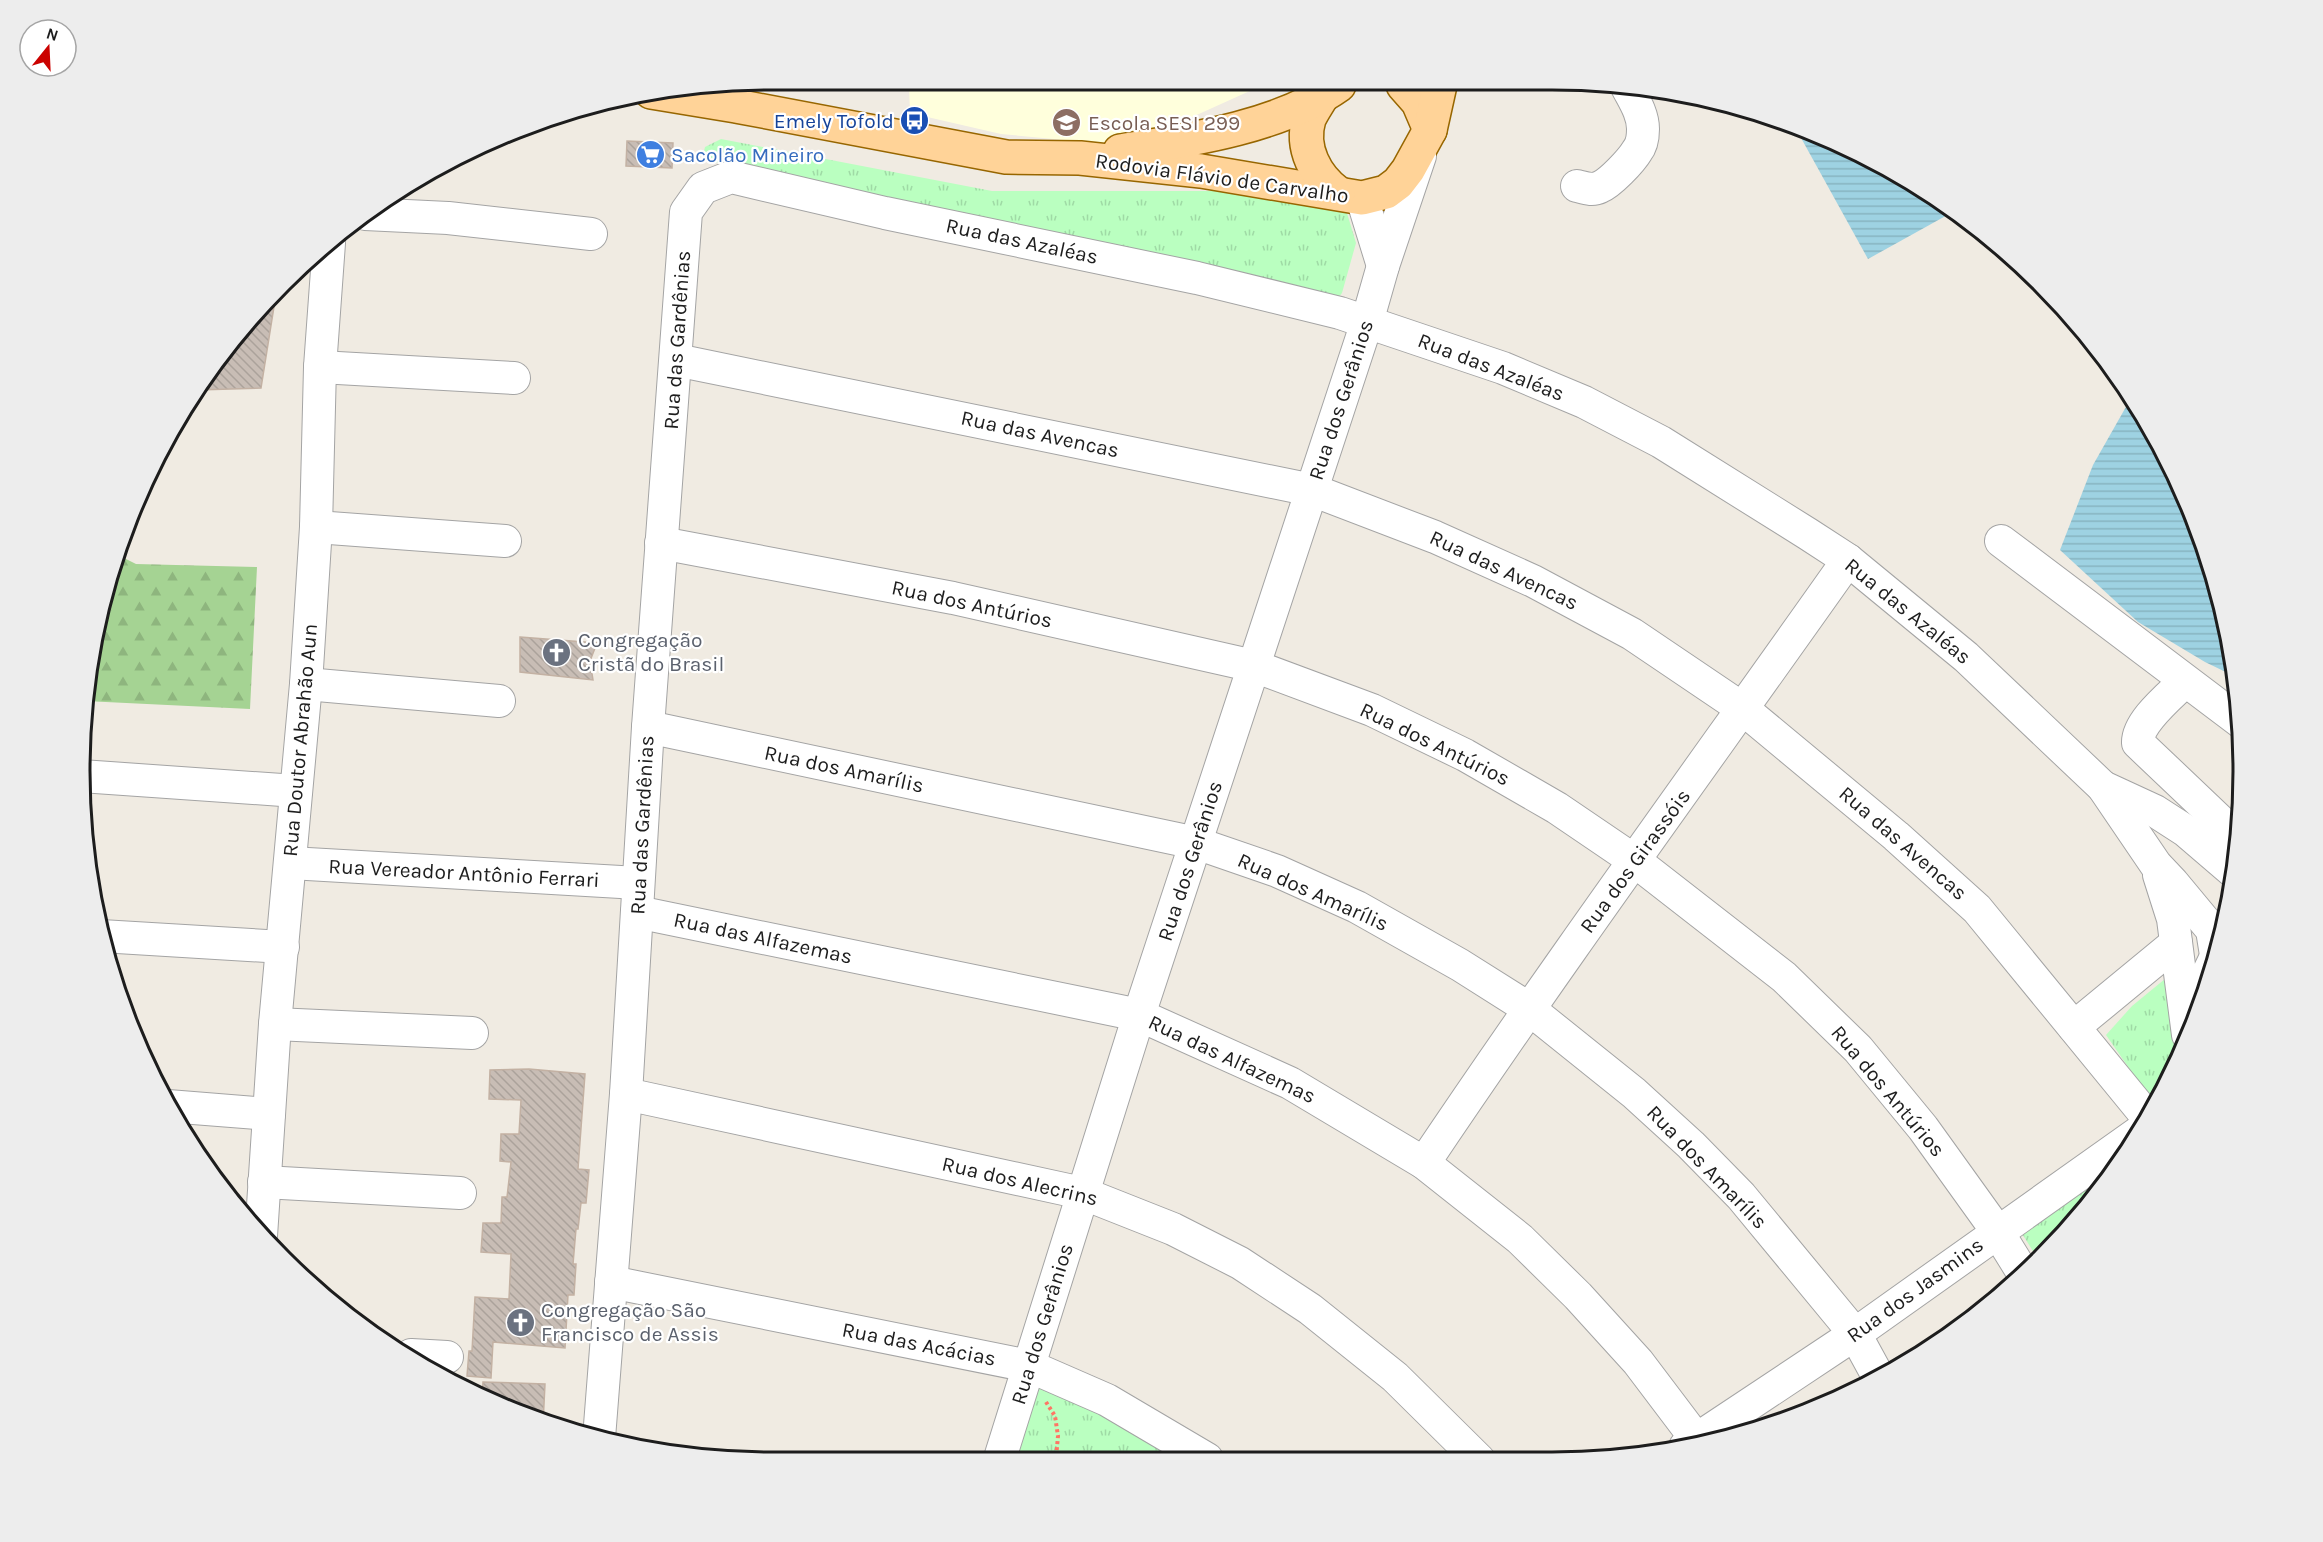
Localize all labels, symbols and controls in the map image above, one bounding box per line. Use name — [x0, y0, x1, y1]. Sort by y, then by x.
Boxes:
north arrow — [18, 18, 78, 78]
text: N — [44, 23, 61, 45]
bus stop icon: Emely Tofold — [899, 105, 931, 137]
school or university icon: Escola SESI 299 — [1051, 107, 1083, 139]
place label: Emely Tofold — [774, 109, 894, 133]
place label: Escola SESI 299 — [1088, 111, 1240, 135]
supermarket icon: Sacolão Mineiro — [634, 139, 666, 171]
place label: Sacolão Mineiro — [671, 143, 824, 167]
street label: Rodovia Flávio de Carvalho — [1094, 148, 1350, 208]
street label: Rua das Azaléas — [944, 213, 1100, 269]
street label: Rua das Gardênias — [659, 250, 695, 430]
street label: Rua dos Gerânios — [1304, 317, 1378, 483]
street label: Rua das Azaléas — [1414, 328, 1568, 406]
street label: Rua das Avencas — [959, 406, 1121, 462]
street label: Rua das Avencas — [1426, 525, 1582, 615]
street label: Rua das Azaléas — [1840, 553, 1976, 669]
street label: Rua dos Antúrios — [889, 575, 1055, 633]
street label: Rua Doutor Abrahão Aun — [278, 622, 322, 858]
place label: Congregação Cristã do Brasil — [578, 628, 725, 676]
church icon: Congregação Cristã do Brasil — [541, 636, 573, 668]
street label: Rua dos Antúrios — [1356, 697, 1514, 791]
street label: Rua das Gardênias — [625, 735, 659, 915]
street label: Rua dos Amarílis — [762, 740, 926, 798]
street label: Rua dos Gerânios — [1153, 778, 1227, 944]
street label: Rua das Avencas — [1834, 781, 1972, 905]
street label: Rua dos Girassóis — [1575, 784, 1695, 938]
street label: Rua dos Amarílis — [1234, 848, 1392, 936]
street label: Rua Vereador Antônio Ferrari — [328, 854, 600, 892]
street label: Rua das Alfazemas — [672, 907, 854, 969]
street label: Rua das Alfazemas — [1145, 1010, 1319, 1108]
street label: Rua dos Antúrios — [1826, 1021, 1950, 1161]
street label: Rua dos Amarílis — [1642, 1100, 1772, 1234]
street label: Rua dos Alecrins — [940, 1151, 1100, 1211]
street label: Rua dos Jasmins — [1842, 1232, 1988, 1348]
street label: Rua dos Gerânios — [1006, 1241, 1078, 1407]
place label: Congregação São Francisco de Assis — [541, 1298, 719, 1346]
church icon: Congregação São Francisco de Assis — [504, 1306, 536, 1338]
street label: Rua das Acácias — [840, 1317, 998, 1371]

